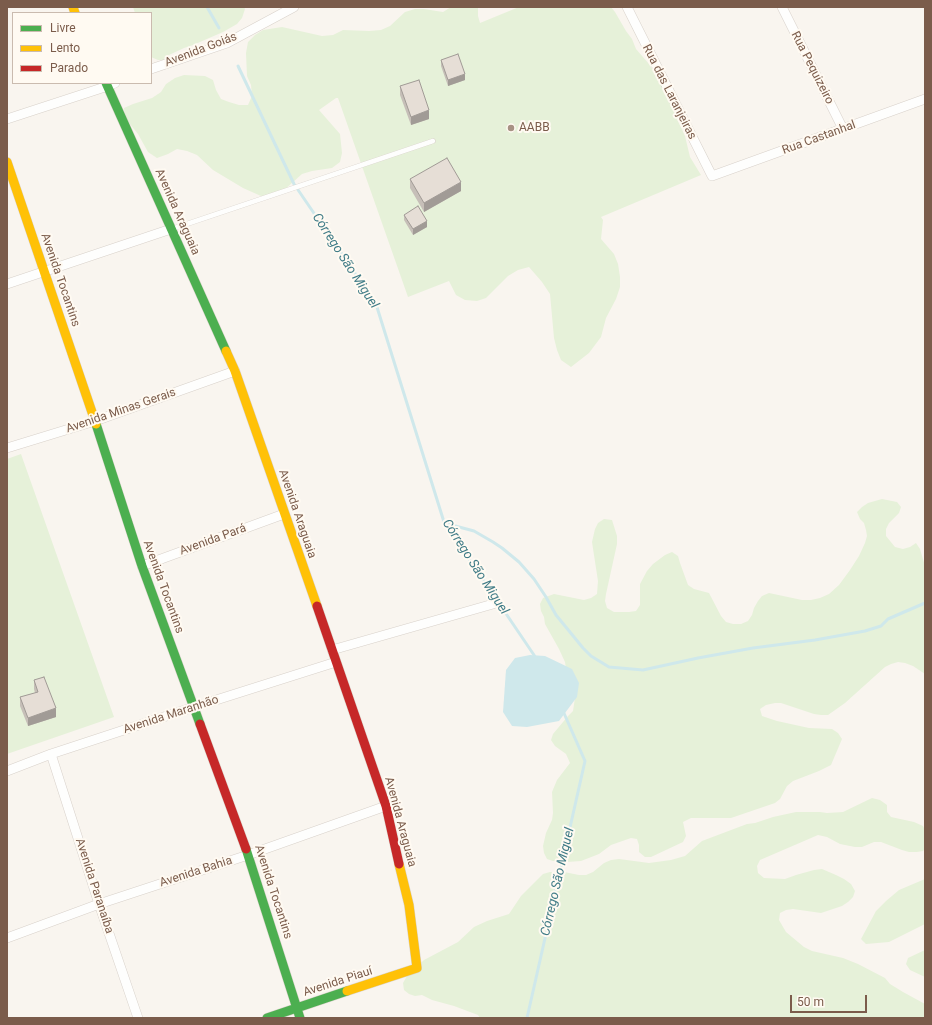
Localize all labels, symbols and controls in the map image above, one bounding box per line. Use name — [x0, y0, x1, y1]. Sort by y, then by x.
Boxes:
legend — [12, 12, 152, 84]
text: Livre — [50, 21, 76, 35]
street label: Rua Pequizeiro — [788, 29, 836, 107]
street label: Avenida Goiás — [163, 30, 239, 70]
text: Lento — [50, 41, 80, 55]
street label: Rua das Laranjeiras — [639, 42, 699, 142]
text: Parado — [50, 61, 88, 75]
street label: Rua Castanhal — [780, 118, 858, 158]
place label: AABB — [519, 121, 550, 135]
marker: AABB — [506, 123, 516, 133]
street label: Avenida Araguaia — [152, 167, 202, 257]
water label: Córrego São Miguel — [308, 210, 382, 312]
street label: Avenida Tocantins — [37, 231, 83, 329]
street label: Avenida Minas Gerais — [64, 385, 178, 437]
street label: Avenida Araguaia — [275, 468, 319, 560]
water label: Córrego São Miguel — [438, 516, 512, 618]
street label: Avenida Pará — [178, 521, 248, 559]
street label: Avenida Tocantins — [139, 539, 187, 635]
street label: Avenida Maranhão — [121, 693, 221, 737]
street label: Avenida Araguaia — [381, 775, 419, 869]
water label: Córrego São Miguel — [538, 826, 578, 938]
street label: Avenida Paranaíba — [72, 837, 116, 935]
street label: Avenida Tocantins — [251, 843, 295, 941]
street label: Avenida Bahia — [158, 853, 234, 891]
street label: Avenida Piauí — [302, 964, 374, 1000]
scale bar — [792, 987, 869, 1013]
text: 50 m — [797, 995, 824, 1009]

